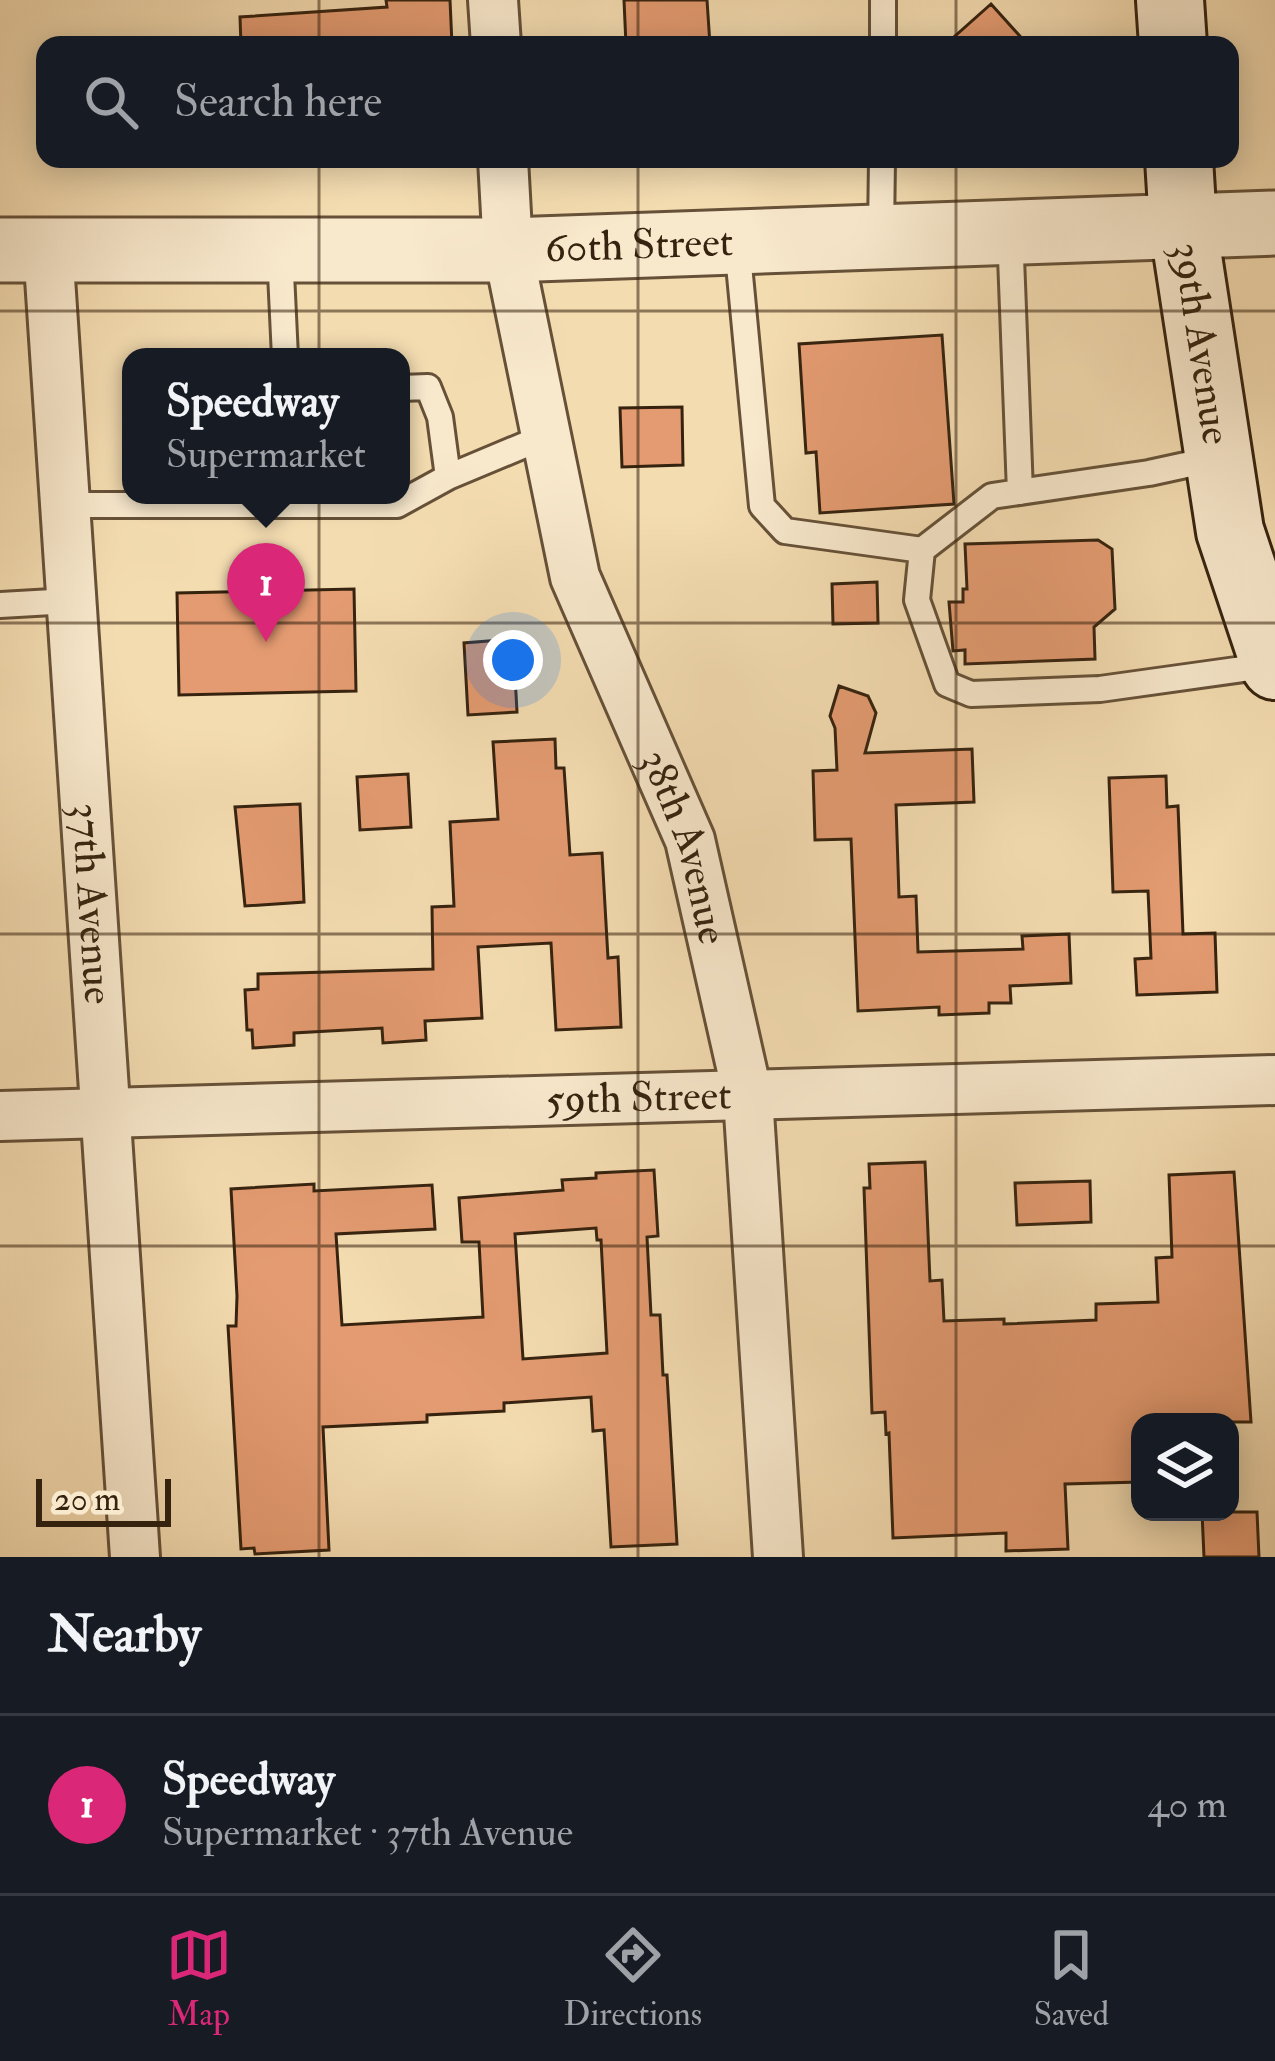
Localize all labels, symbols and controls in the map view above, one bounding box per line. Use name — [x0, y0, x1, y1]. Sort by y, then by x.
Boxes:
search box — [36, 36, 1239, 168]
icon: search — [78, 69, 144, 135]
text: Search here — [174, 74, 382, 130]
street label: 60th Street — [544, 216, 734, 275]
street label: 39th Avenue — [1160, 239, 1242, 448]
popup — [122, 348, 410, 504]
text: Speedway — [166, 374, 339, 430]
text: Supermarket — [166, 430, 366, 479]
pin: 1 — [227, 543, 305, 642]
your location — [483, 630, 543, 690]
street label: 38th Avenue — [628, 742, 739, 949]
street label: 37th Avenue — [59, 801, 124, 1006]
street label: 59th Street — [545, 1069, 732, 1127]
map controls — [1131, 1413, 1239, 1521]
button: layers — [1131, 1413, 1239, 1521]
scale bar — [36, 1473, 171, 1526]
text: 20 m — [54, 1479, 120, 1520]
text: Nearby — [48, 1603, 201, 1667]
text: Speedway — [162, 1752, 335, 1808]
text: 1 — [80, 1780, 94, 1829]
text: 40 m — [1148, 1780, 1227, 1829]
text: Supermarket · 37th Avenue — [162, 1808, 573, 1857]
tab: Map — [166, 1922, 232, 2035]
tab: Directions — [564, 1922, 702, 2035]
tab: Saved — [1034, 1922, 1109, 2035]

